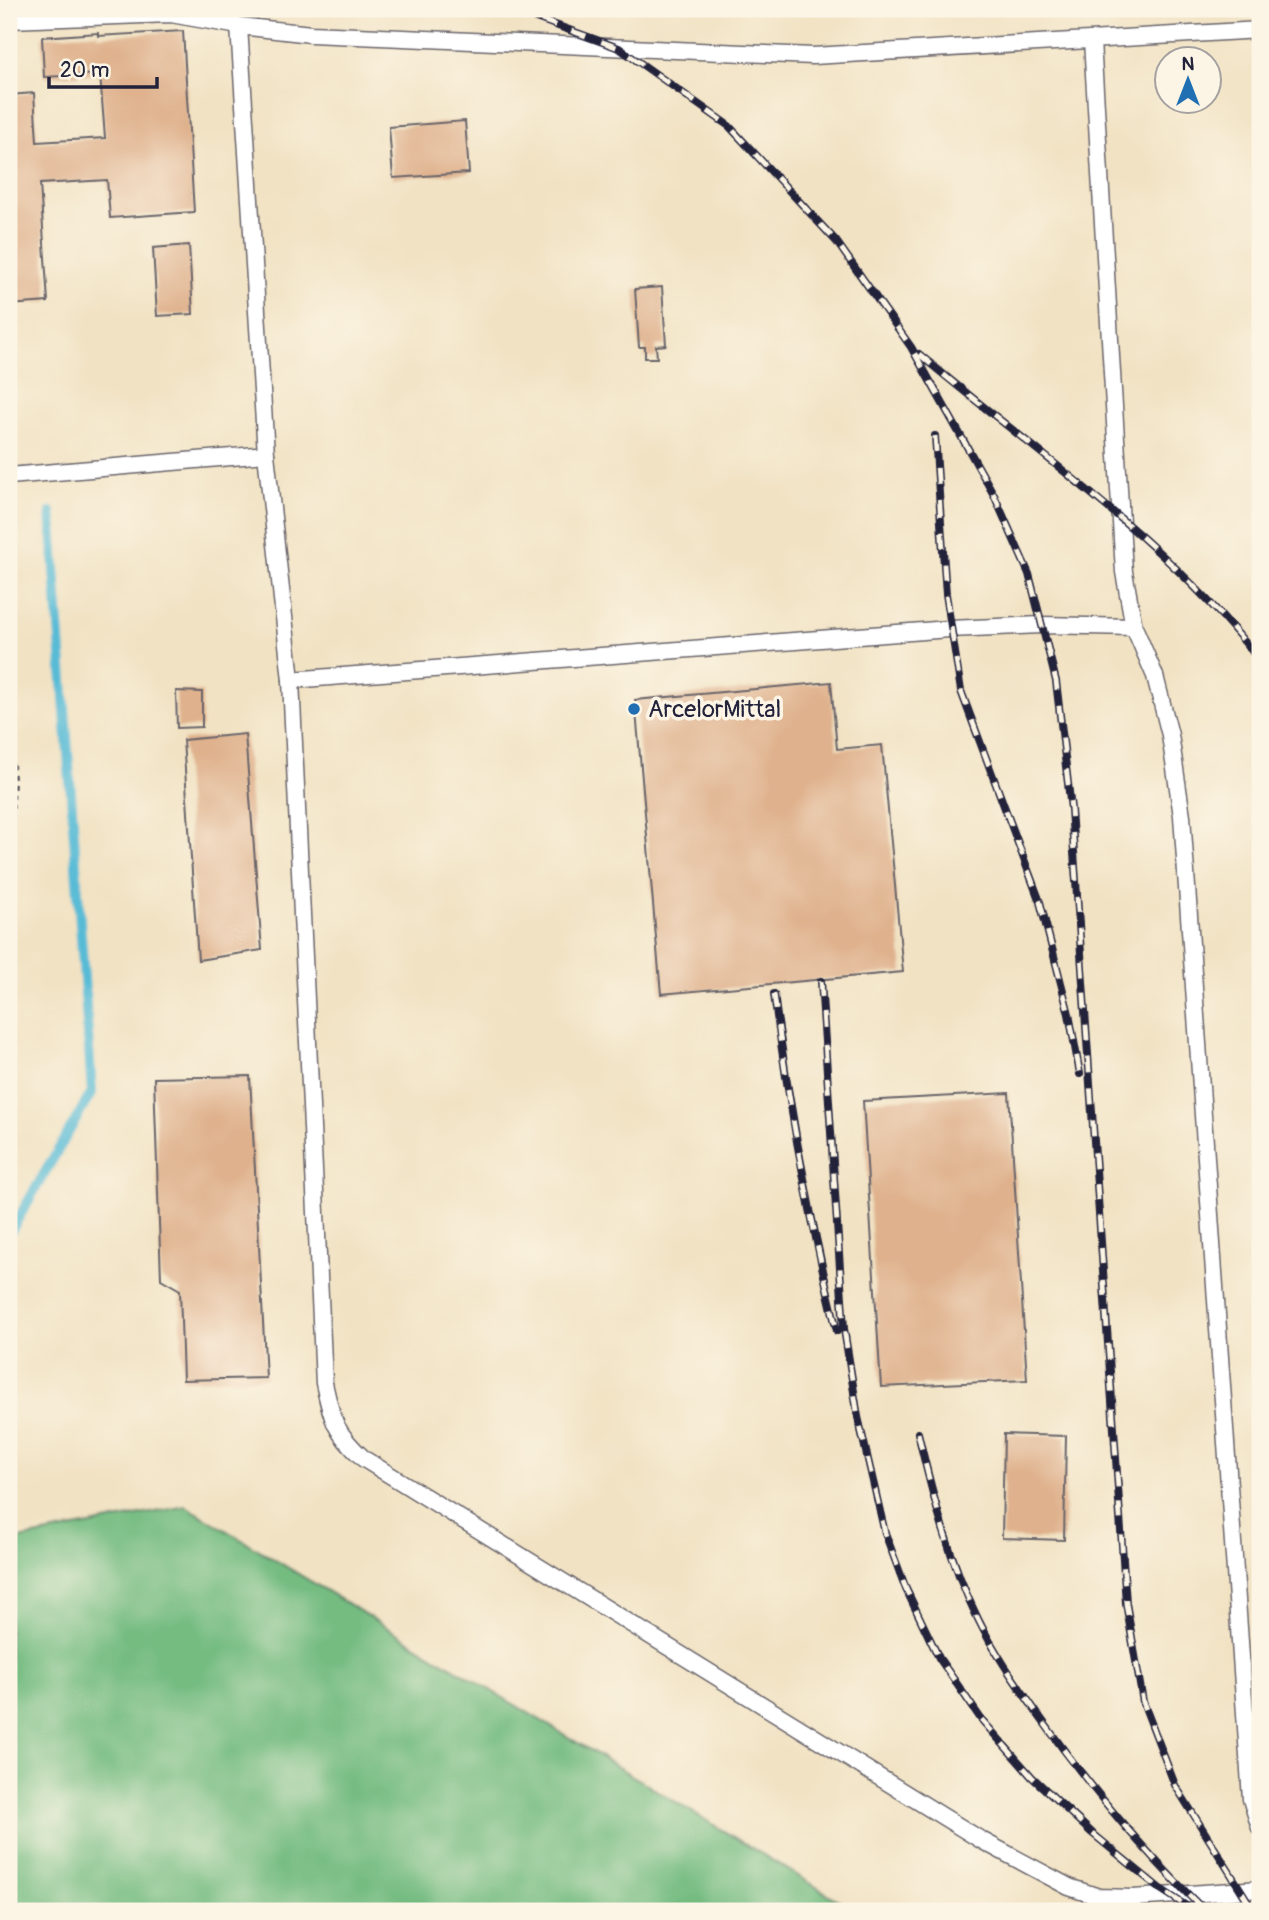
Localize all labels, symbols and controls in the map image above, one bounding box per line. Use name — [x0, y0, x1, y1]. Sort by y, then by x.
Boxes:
scale bar — [49, 46, 158, 90]
north arrow — [1154, 46, 1224, 116]
text: N — [1182, 52, 1195, 76]
text: 20 m — [60, 57, 109, 84]
place label: ArcelorMittal — [648, 695, 781, 724]
marker: ArcelorMittal — [626, 701, 642, 717]

